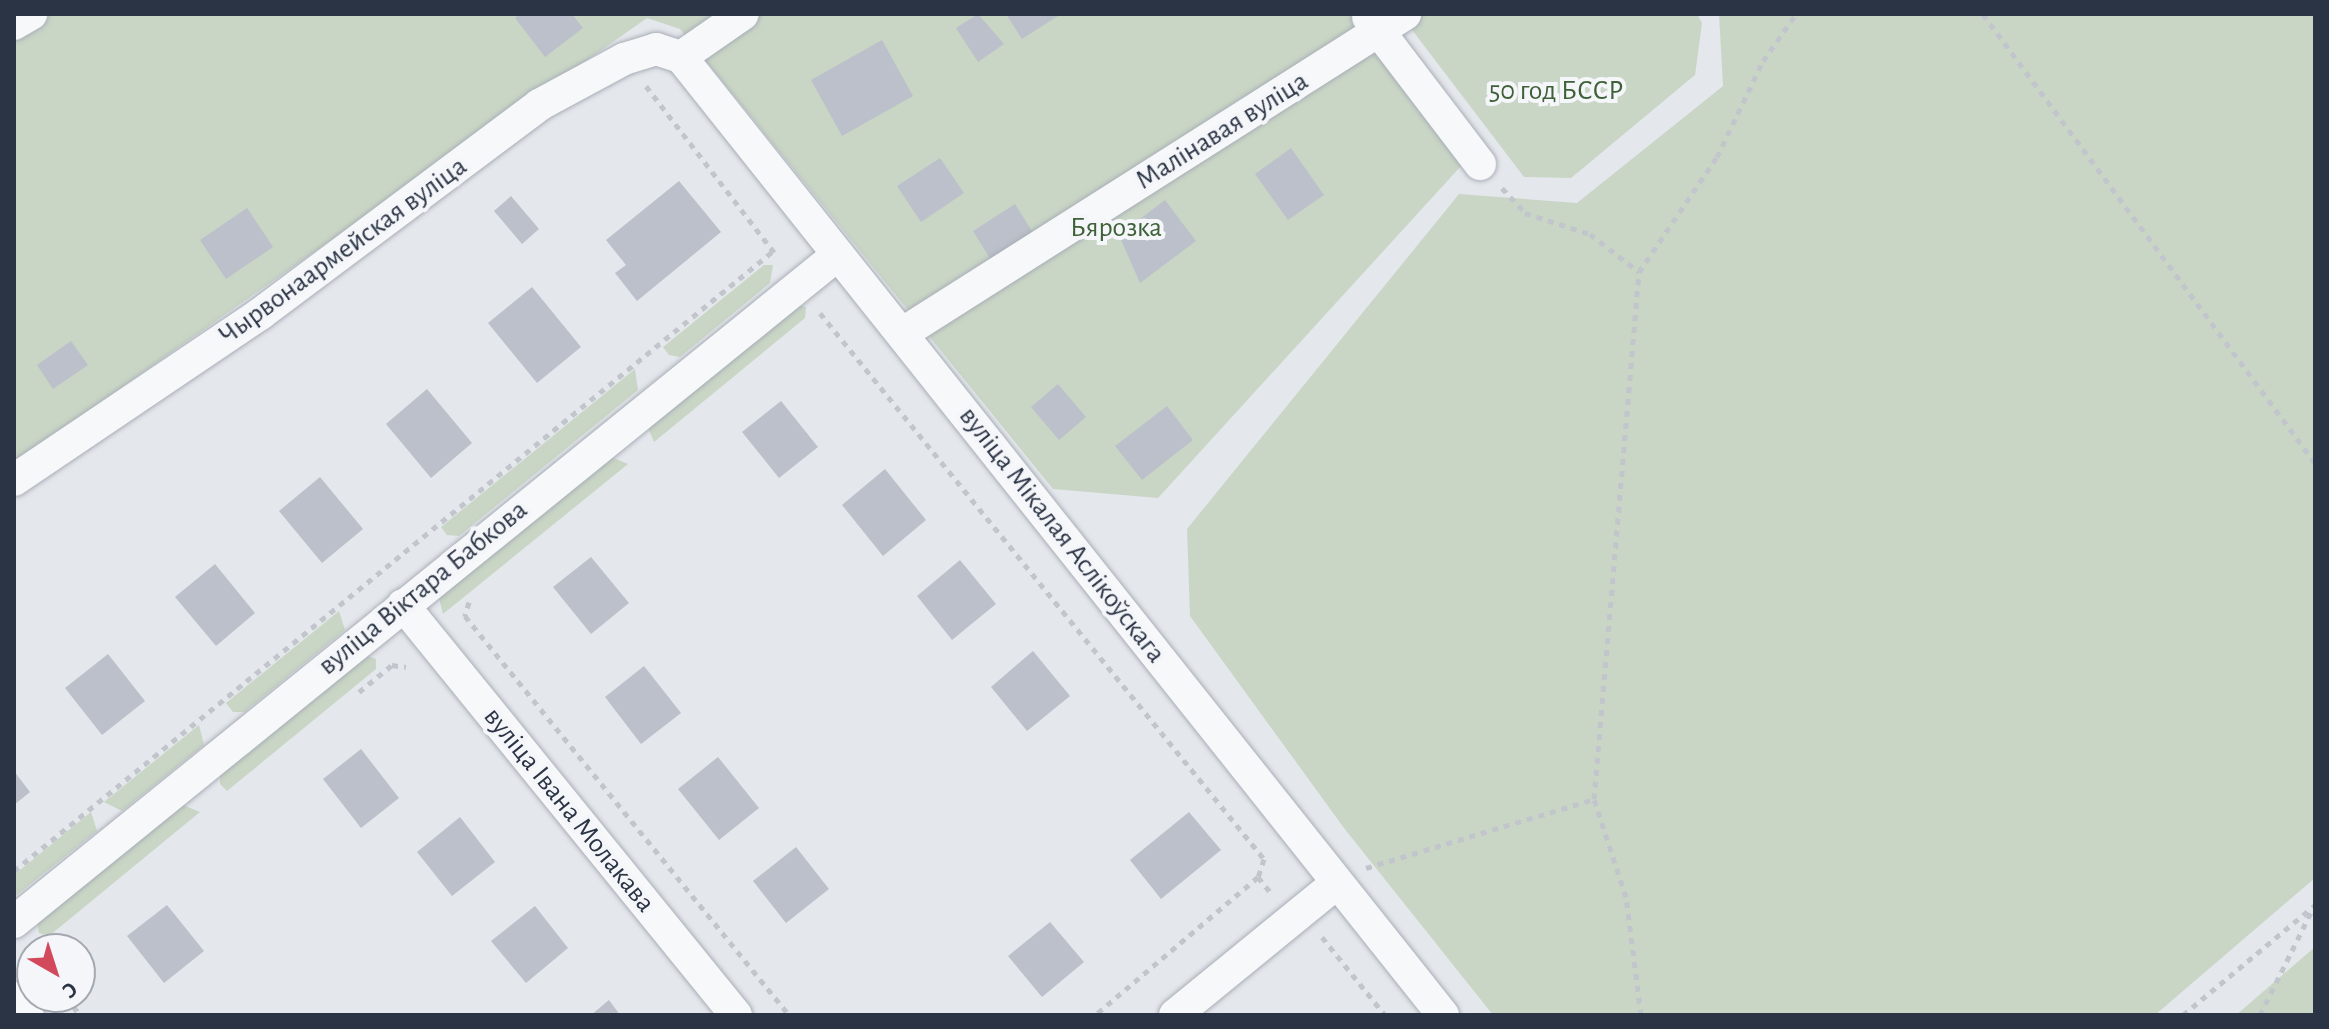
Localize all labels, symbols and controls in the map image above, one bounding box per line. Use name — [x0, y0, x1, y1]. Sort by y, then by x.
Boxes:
street label: Малінавая вуліца — [1130, 65, 1314, 197]
park label: 50 год БССР — [1489, 74, 1623, 108]
street label: Чырвонаармейская вуліца — [213, 150, 473, 352]
park label: Бярозка — [1070, 211, 1162, 245]
street label: вуліца Мікалая Аслікоўскага — [952, 400, 1172, 670]
street label: вуліца Віктара Бабкова — [312, 493, 534, 683]
street label: вуліца Івана Молакава — [476, 701, 662, 919]
north arrow — [16, 933, 96, 1013]
text: С — [58, 978, 82, 1002]

